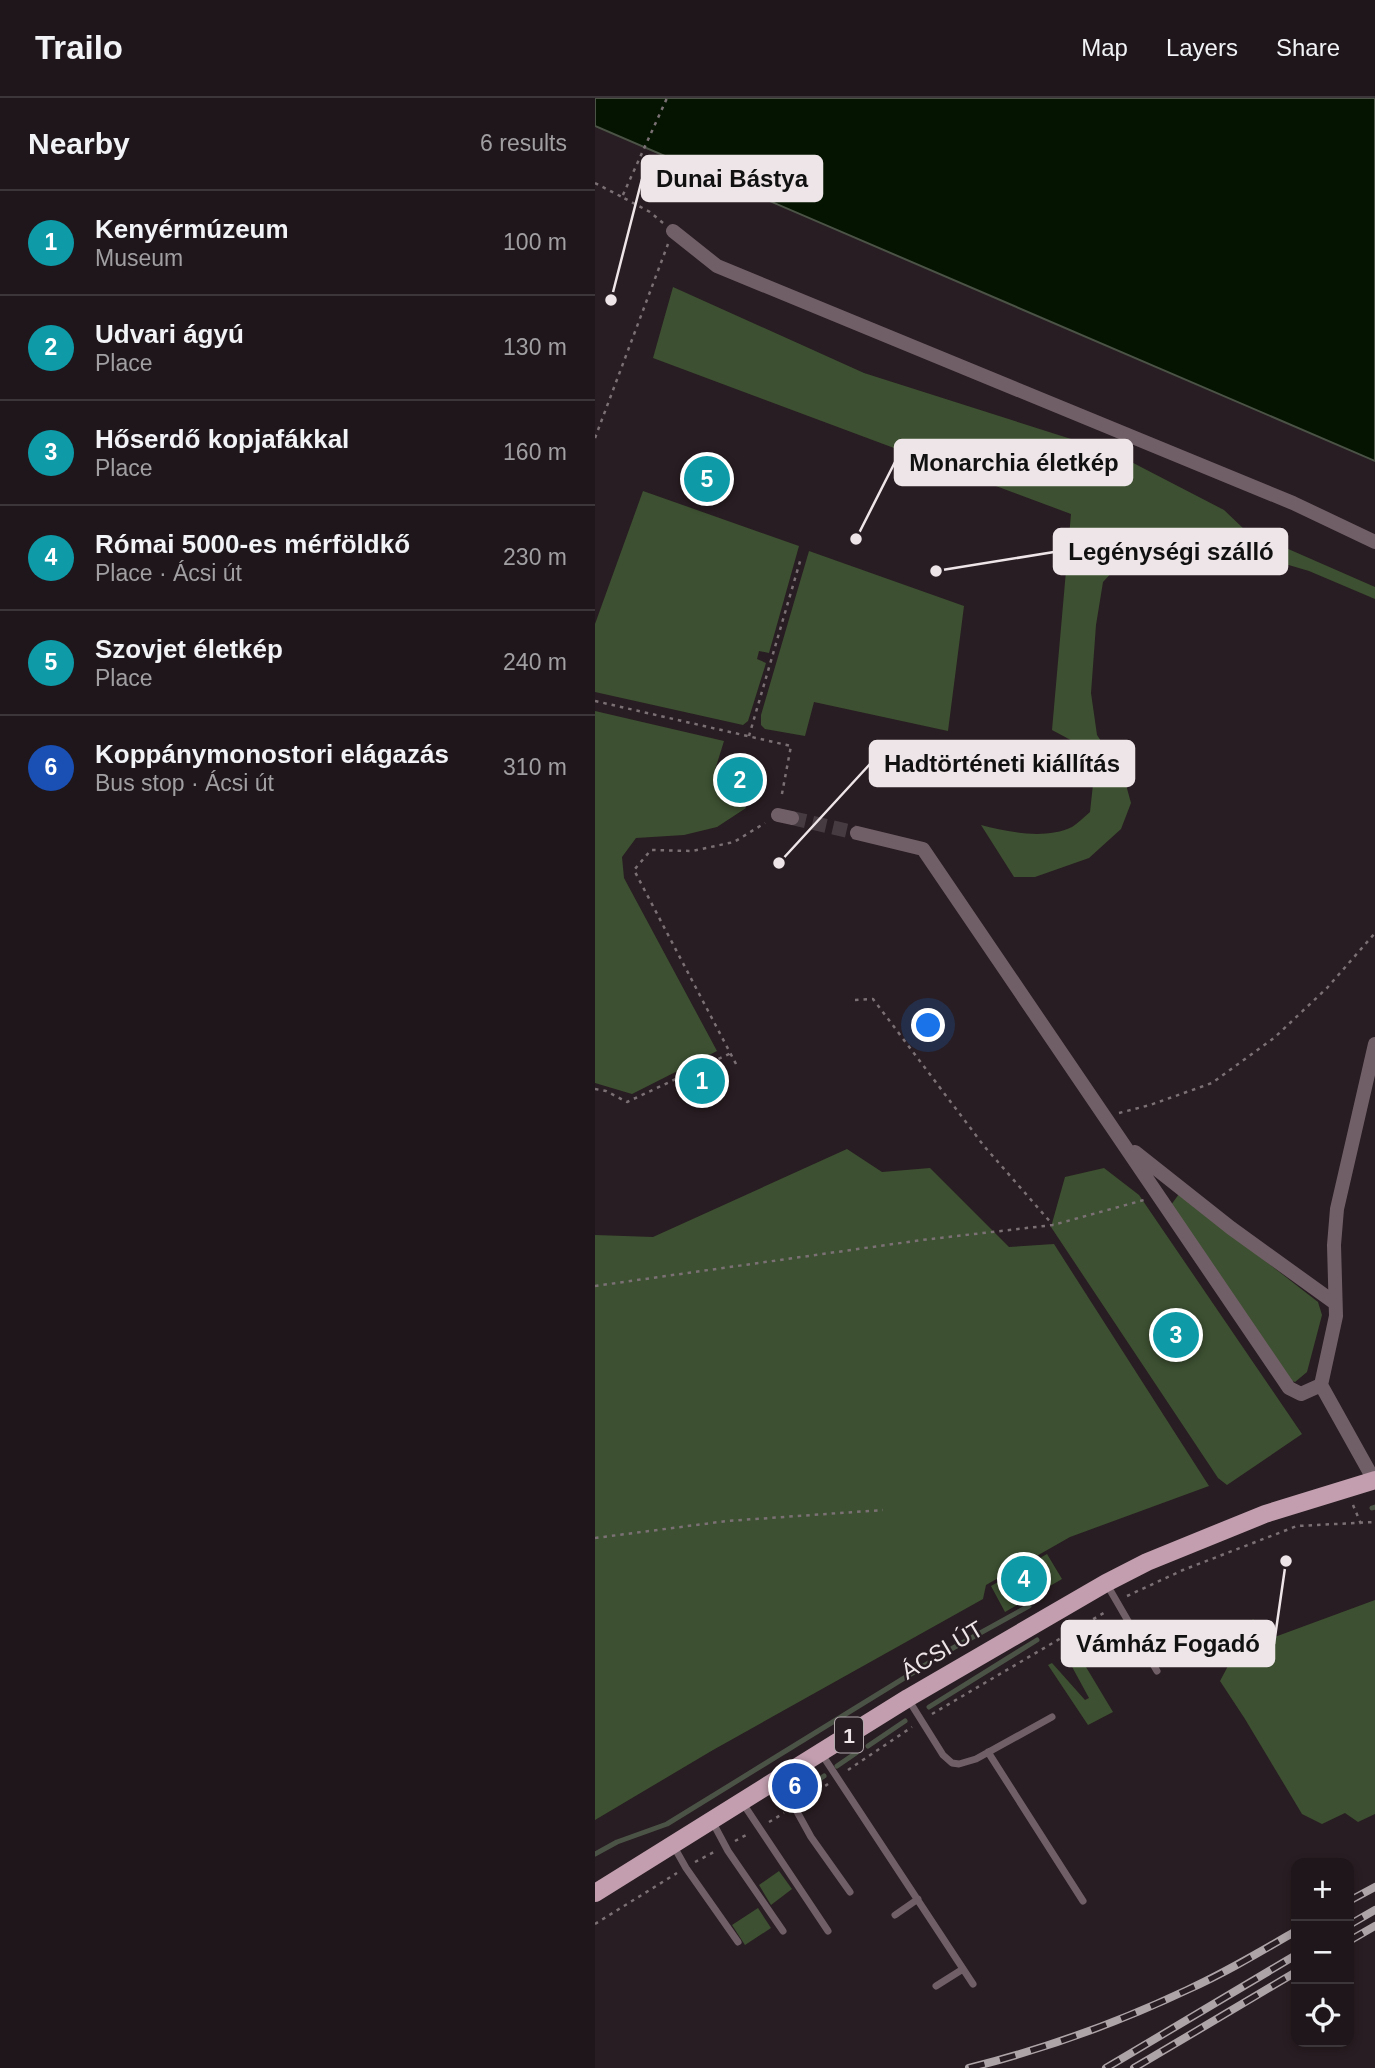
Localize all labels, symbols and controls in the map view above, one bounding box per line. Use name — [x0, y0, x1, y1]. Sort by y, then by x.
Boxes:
text: Trailo — [35, 29, 123, 66]
text: Map — [1081, 34, 1128, 61]
text: Layers — [1166, 34, 1238, 61]
text: Share — [1276, 34, 1340, 61]
text: Nearby — [28, 127, 130, 160]
text: 6 results — [480, 130, 567, 156]
callout: Dunai Bástya — [642, 156, 822, 201]
text: Dunai Bástya — [656, 165, 809, 192]
text: Kenyérmúzeum — [95, 214, 289, 244]
text: 1 — [45, 229, 57, 255]
text: 100 m — [503, 229, 567, 255]
text: Museum — [95, 245, 183, 271]
text: Udvari ágyú — [95, 319, 244, 349]
text: 2 — [45, 334, 57, 360]
text: 130 m — [503, 334, 567, 360]
text: Place — [95, 350, 153, 376]
text: Hőserdő kopjafákkal — [95, 424, 349, 454]
text: 3 — [45, 439, 57, 465]
text: 160 m — [503, 439, 567, 465]
callout: Monarchia életkép — [895, 440, 1132, 485]
text: Monarchia életkép — [909, 449, 1119, 476]
pin: 5 — [684, 453, 730, 505]
text: Place — [95, 455, 153, 481]
text: Római 5000-es mérföldkő — [95, 529, 410, 559]
callout: Legénységi szálló — [1054, 529, 1287, 574]
text: Legénységi szálló — [1068, 538, 1274, 565]
text: 4 — [45, 544, 57, 570]
text: 230 m — [503, 544, 567, 570]
text: Place · Ácsi út — [95, 560, 242, 586]
text: Szovjet életkép — [95, 634, 283, 664]
text: 5 — [45, 649, 57, 675]
text: 240 m — [503, 649, 567, 675]
text: Place — [95, 665, 153, 691]
text: Koppánymonostori elágazás — [95, 739, 449, 769]
callout: Hadtörténeti kiállítás — [870, 741, 1134, 786]
text: Hadtörténeti kiállítás — [884, 750, 1120, 777]
text: 6 — [45, 754, 57, 780]
text: 310 m — [503, 754, 567, 780]
pin: 2 — [717, 754, 763, 806]
text: Bus stop · Ácsi út — [95, 770, 274, 796]
your location — [911, 1008, 945, 1042]
pin: 1 — [679, 1055, 725, 1107]
pin: 3 — [1153, 1309, 1199, 1361]
pin: 4 — [1001, 1553, 1047, 1605]
street label: ÁCSI ÚT — [896, 1615, 988, 1685]
callout: Vámház Fogadó — [1062, 1621, 1274, 1666]
text: Vámház Fogadó — [1076, 1630, 1260, 1657]
road number: 1 — [835, 1718, 863, 1752]
pin: 6 — [772, 1760, 818, 1812]
map controls — [1291, 1858, 1354, 2047]
button: + — [1291, 1858, 1354, 1921]
button: − — [1291, 1921, 1354, 1984]
button: locate — [1291, 1984, 1354, 2047]

